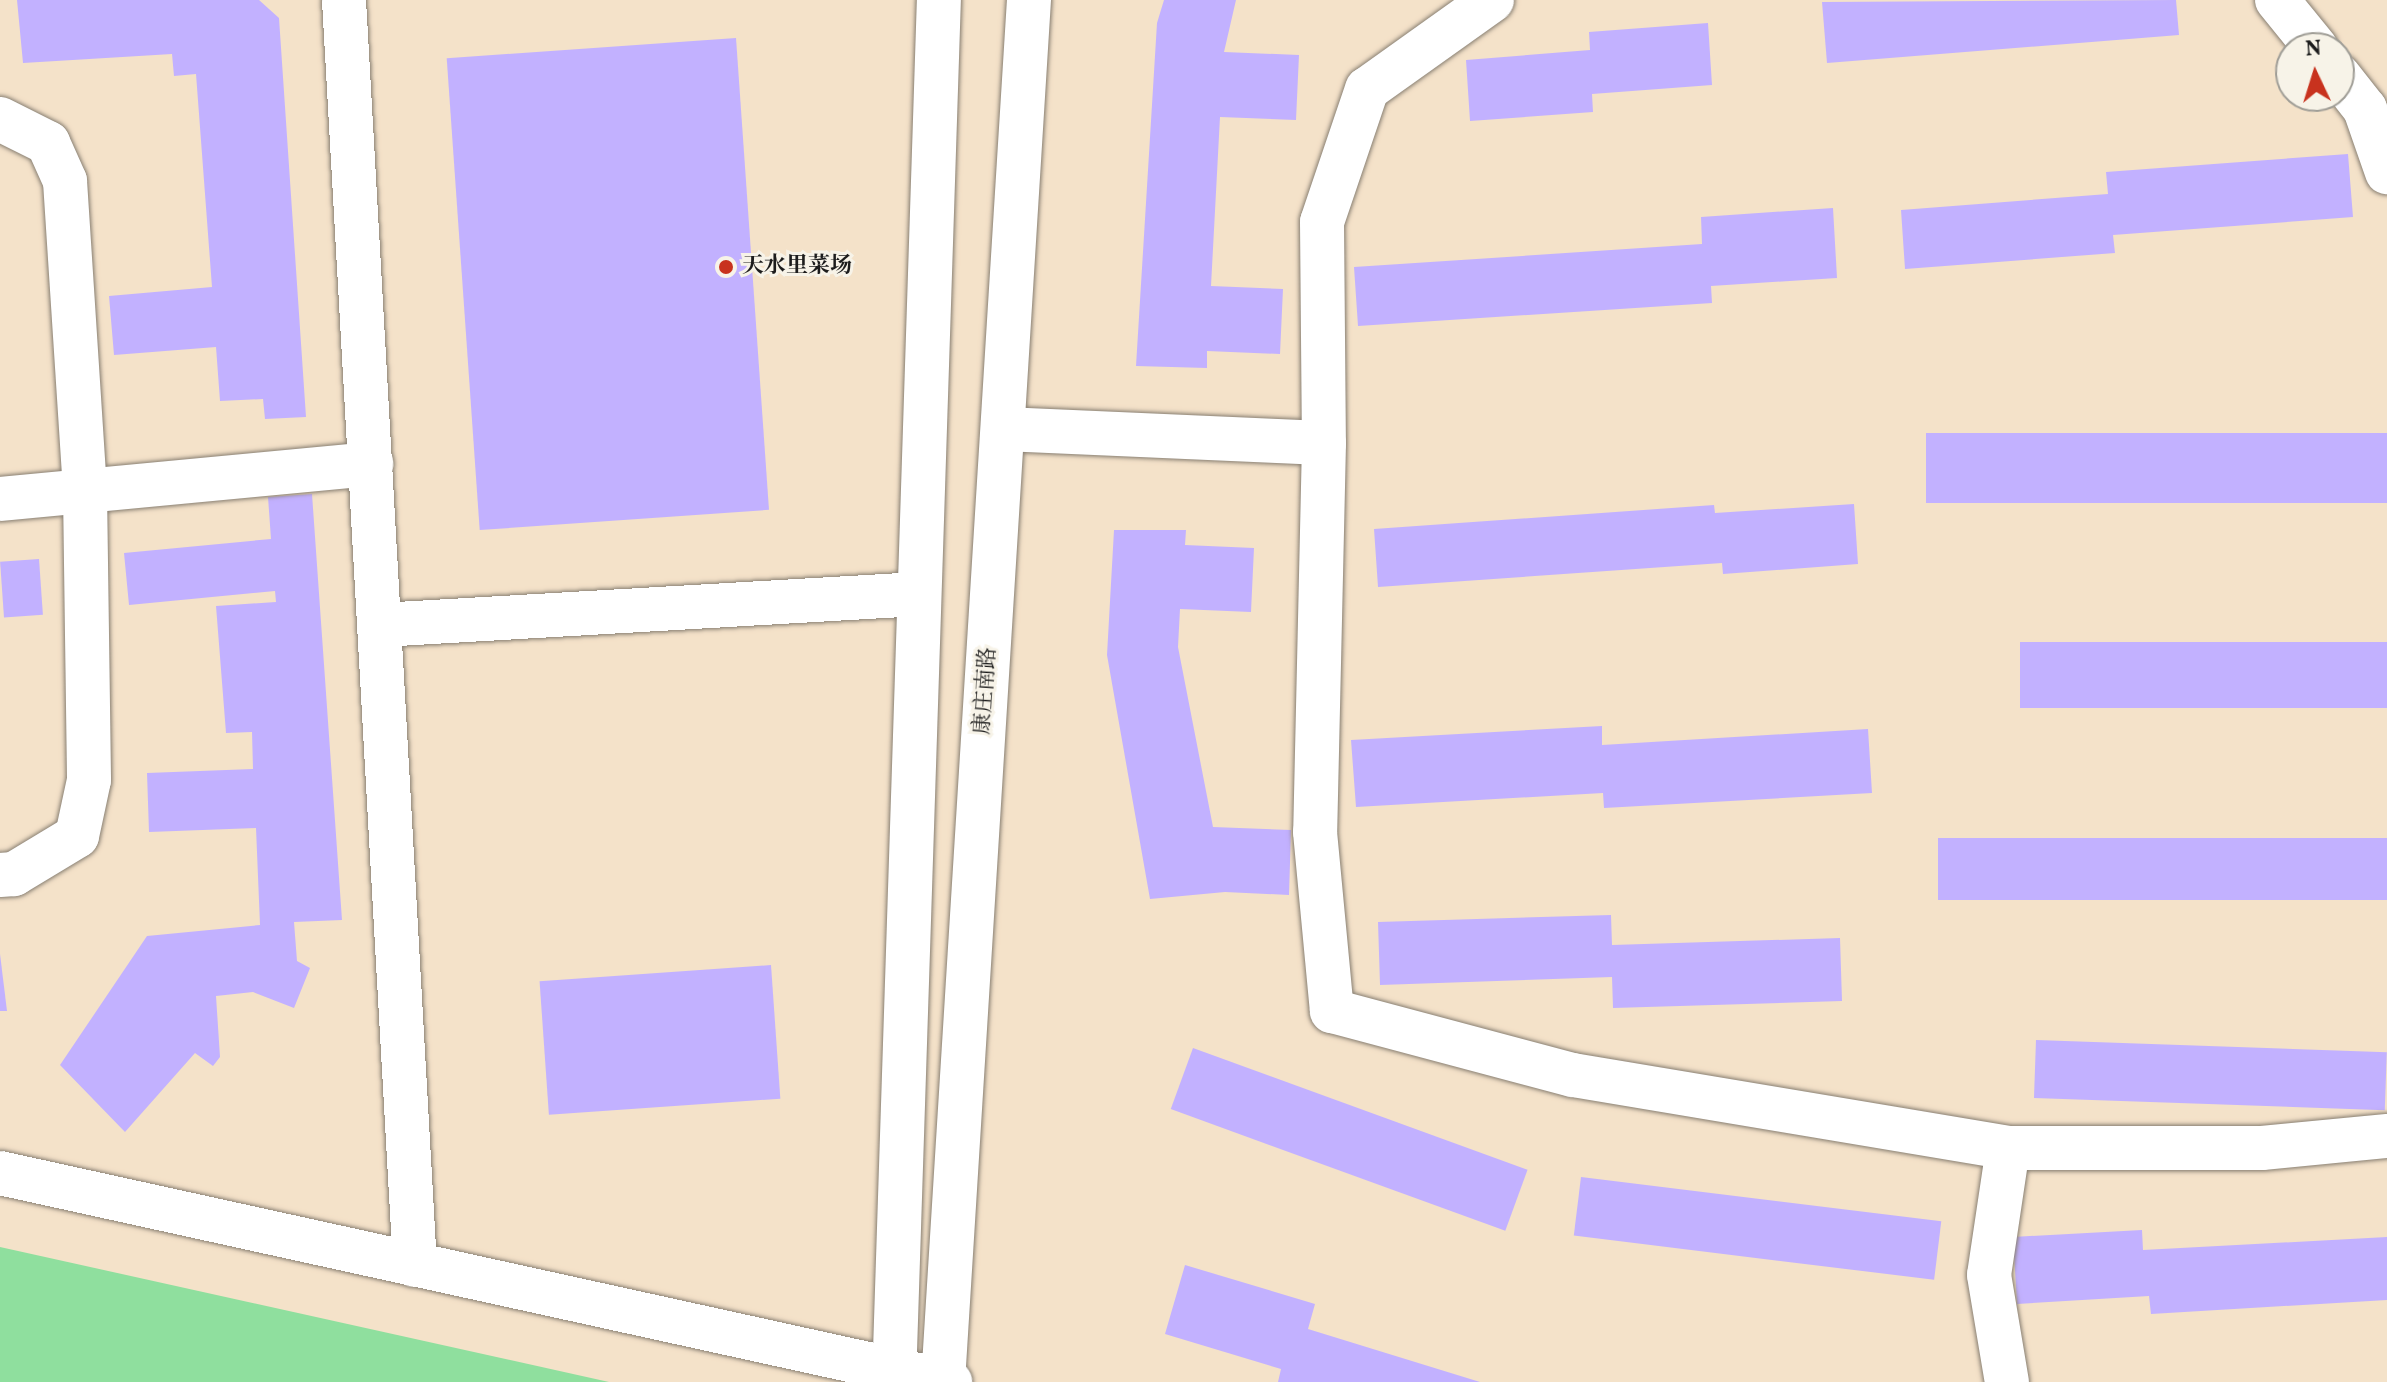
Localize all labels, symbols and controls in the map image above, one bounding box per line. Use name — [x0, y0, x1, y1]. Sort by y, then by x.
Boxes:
north arrow — [2275, 32, 2355, 112]
text: N — [2304, 34, 2322, 66]
place label: 天水里菜场 — [742, 254, 852, 280]
marker: 天水里菜场 — [717, 258, 735, 276]
street label: 康庄南路 — [970, 646, 1002, 736]

